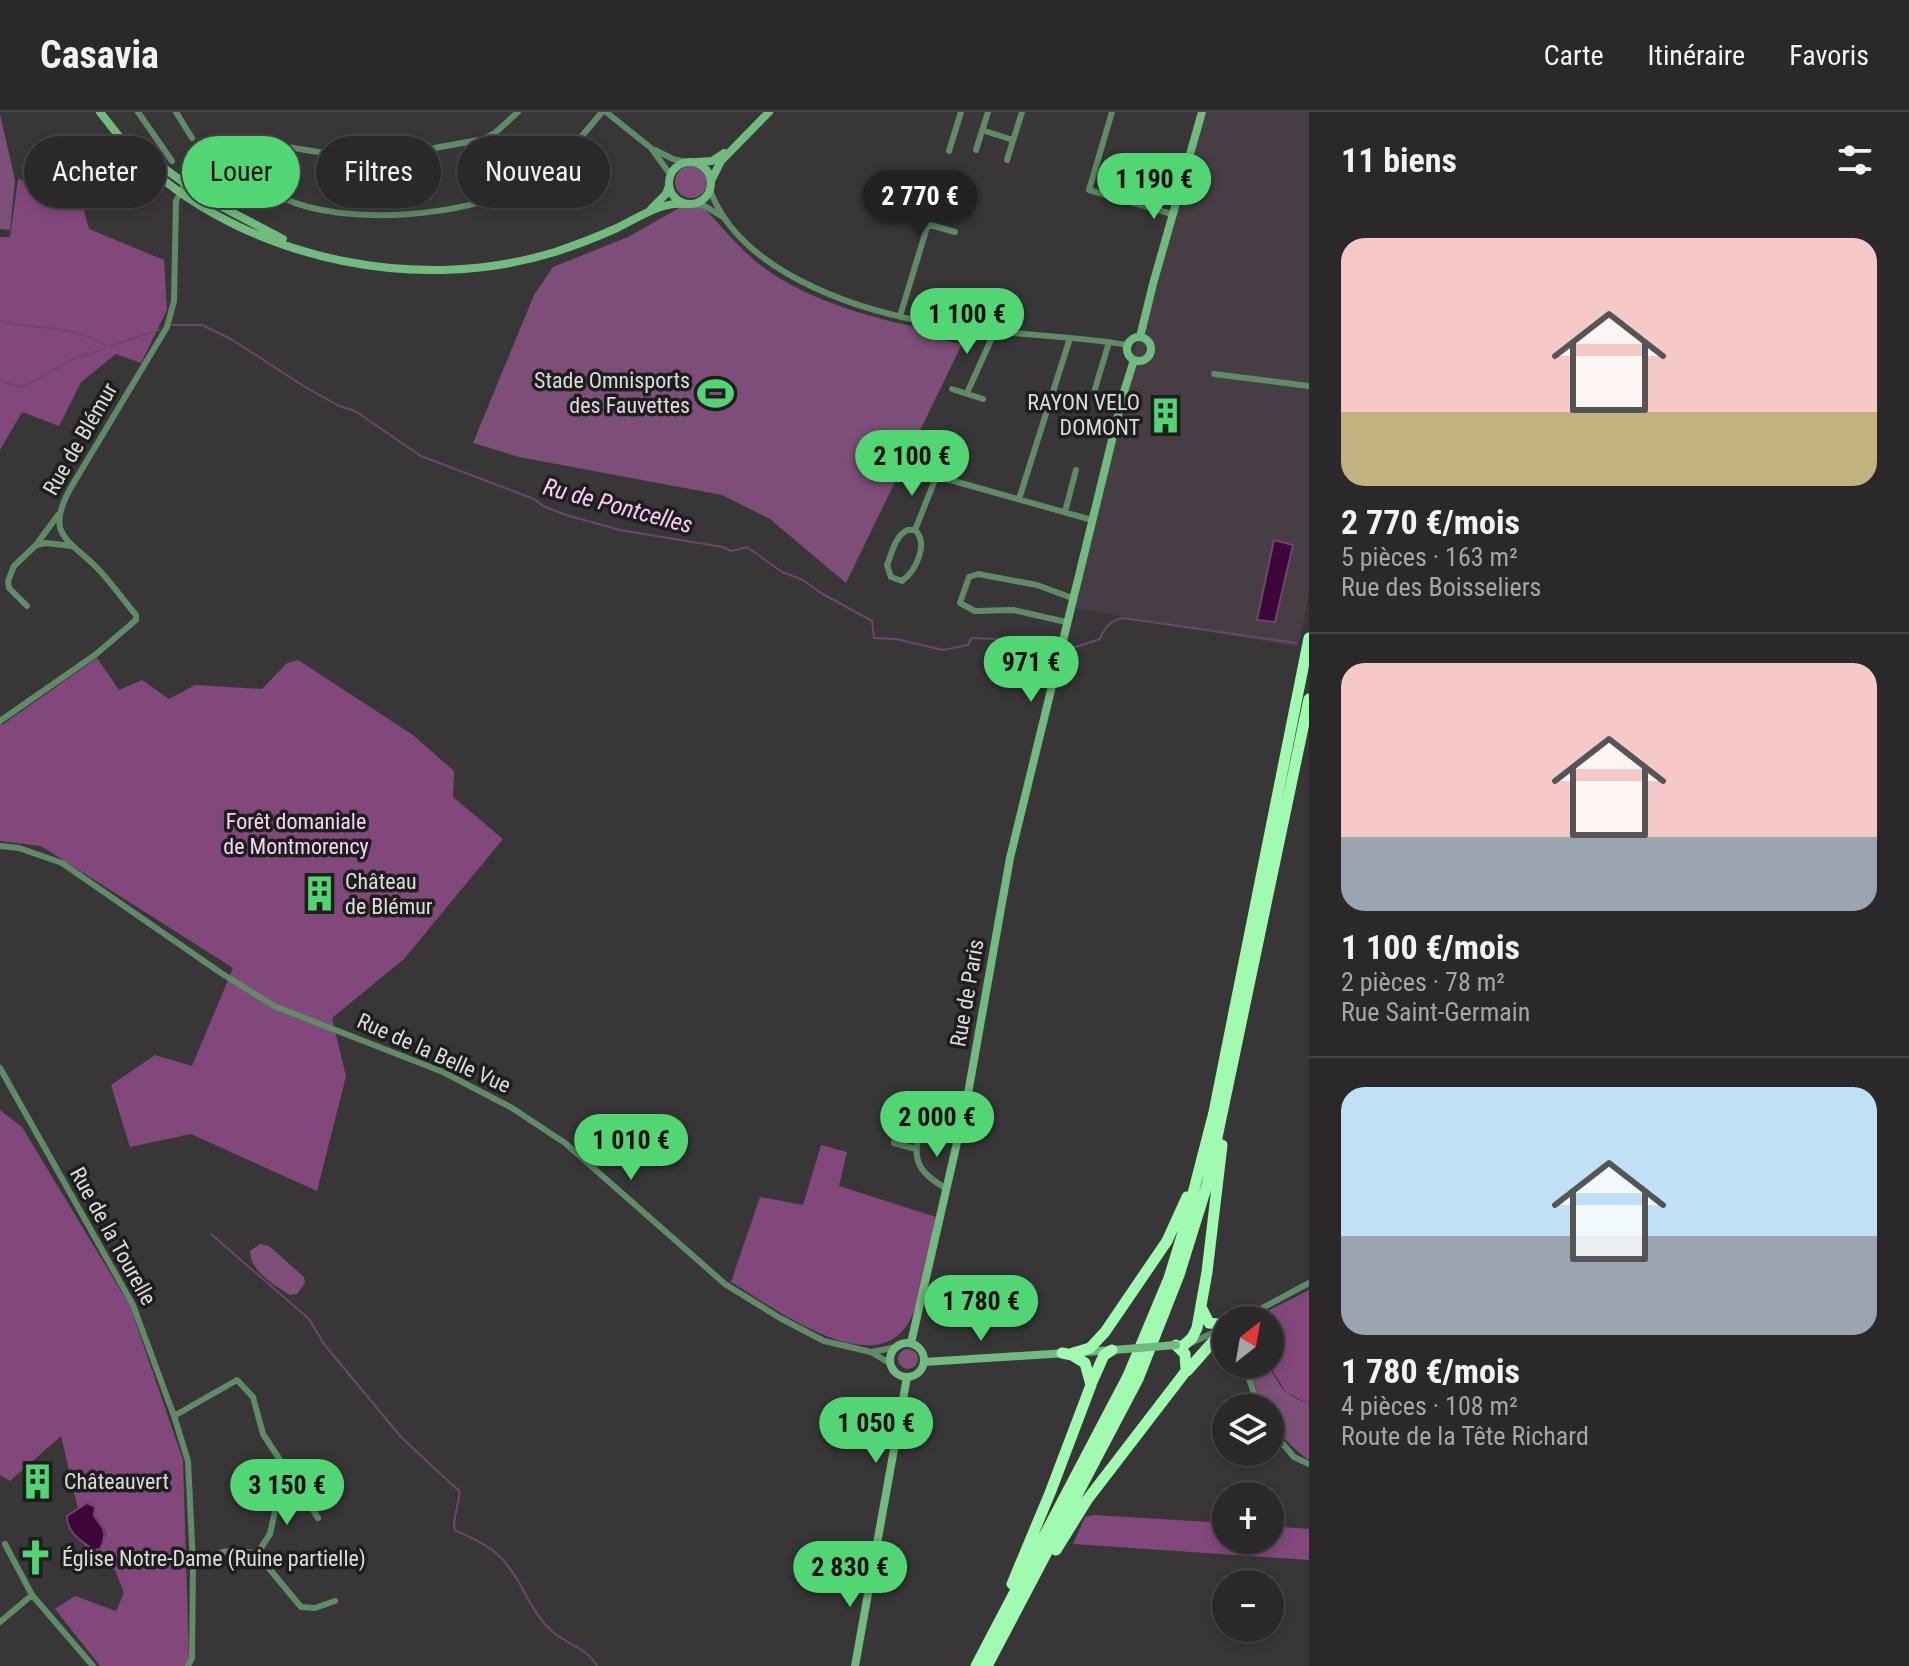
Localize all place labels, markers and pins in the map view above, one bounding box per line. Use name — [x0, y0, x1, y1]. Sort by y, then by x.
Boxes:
pin: 1 190 € — [1080, 153, 1228, 221]
pin: 2 770 € — [846, 170, 994, 238]
pin: 1 100 € — [893, 288, 1041, 356]
place label: Stade Omnisports des Fauvettes — [534, 368, 690, 418]
sports icon: Stade Omnisports des Fauvettes — [697, 374, 735, 412]
place label: RAYON VELO DOMONT — [1027, 390, 1140, 440]
building icon: RAYON VELO DOMONT — [1147, 396, 1185, 434]
pin: 2 100 € — [838, 430, 986, 498]
pin: 971 € — [975, 636, 1087, 704]
place label: Château de Blémur — [345, 869, 433, 919]
building icon: Château de Blémur — [300, 875, 338, 913]
pin: 2 000 € — [863, 1091, 1011, 1159]
pin: 1 010 € — [557, 1114, 705, 1182]
pin: 1 780 € — [907, 1275, 1055, 1343]
pin: 1 050 € — [802, 1397, 950, 1465]
pin: 3 150 € — [213, 1459, 361, 1527]
building icon: Châteauvert — [19, 1462, 57, 1500]
place label: Châteauvert — [64, 1469, 169, 1494]
church icon: Église Notre-Dame (Ruine partielle) — [17, 1539, 55, 1577]
pin: 2 830 € — [776, 1541, 924, 1609]
place label: Église Notre-Dame (Ruine partielle) — [62, 1546, 366, 1572]

